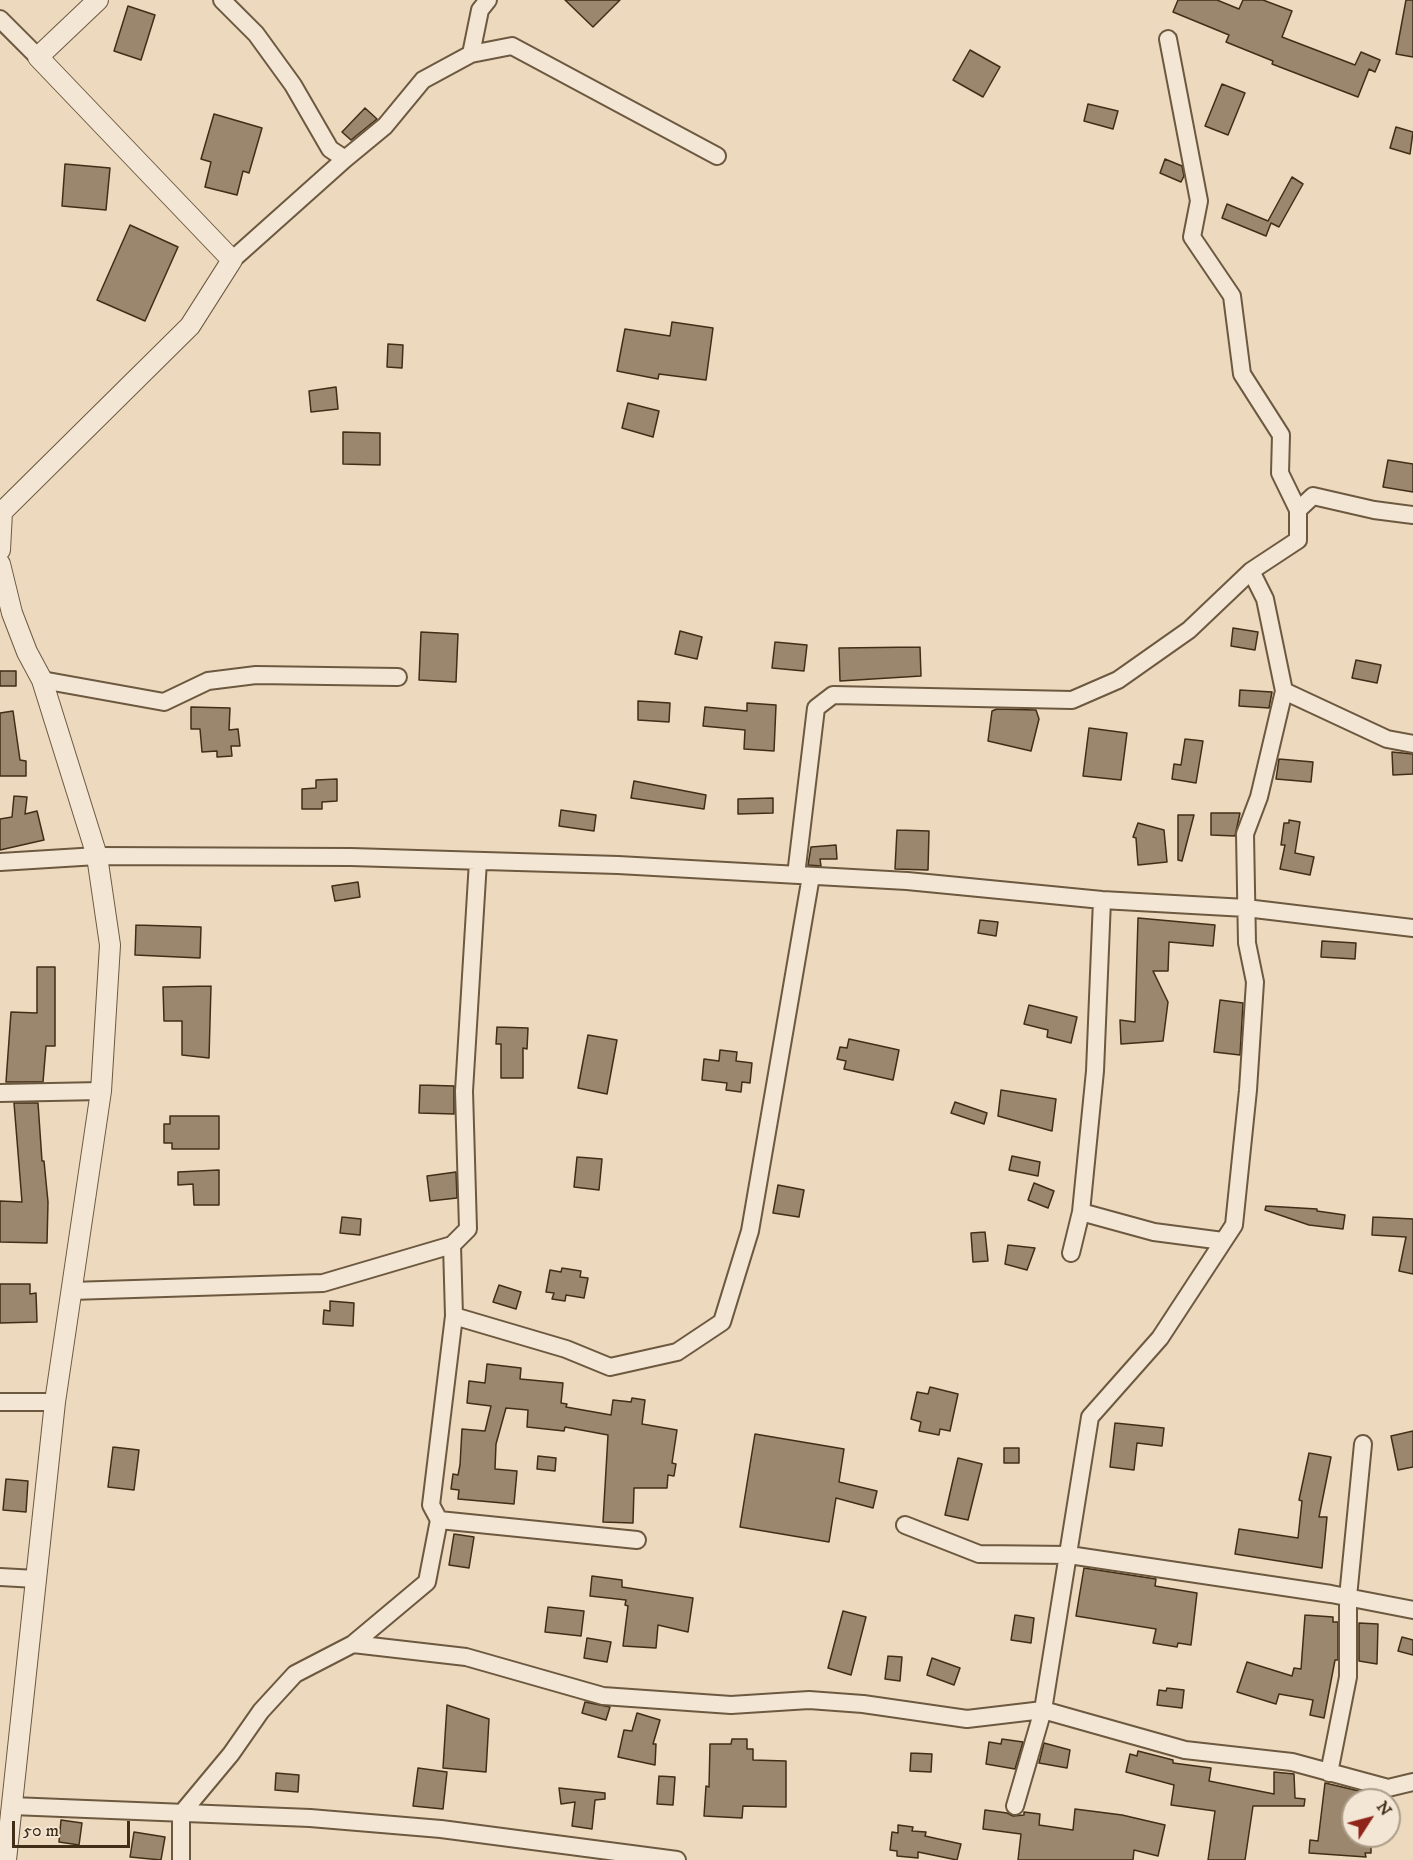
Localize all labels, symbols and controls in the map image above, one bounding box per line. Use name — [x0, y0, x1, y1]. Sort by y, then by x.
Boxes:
north arrow — [1341, 1788, 1401, 1848]
text: N — [1372, 1797, 1396, 1820]
scale bar — [15, 1809, 134, 1847]
text: 50 m — [23, 1820, 59, 1842]

